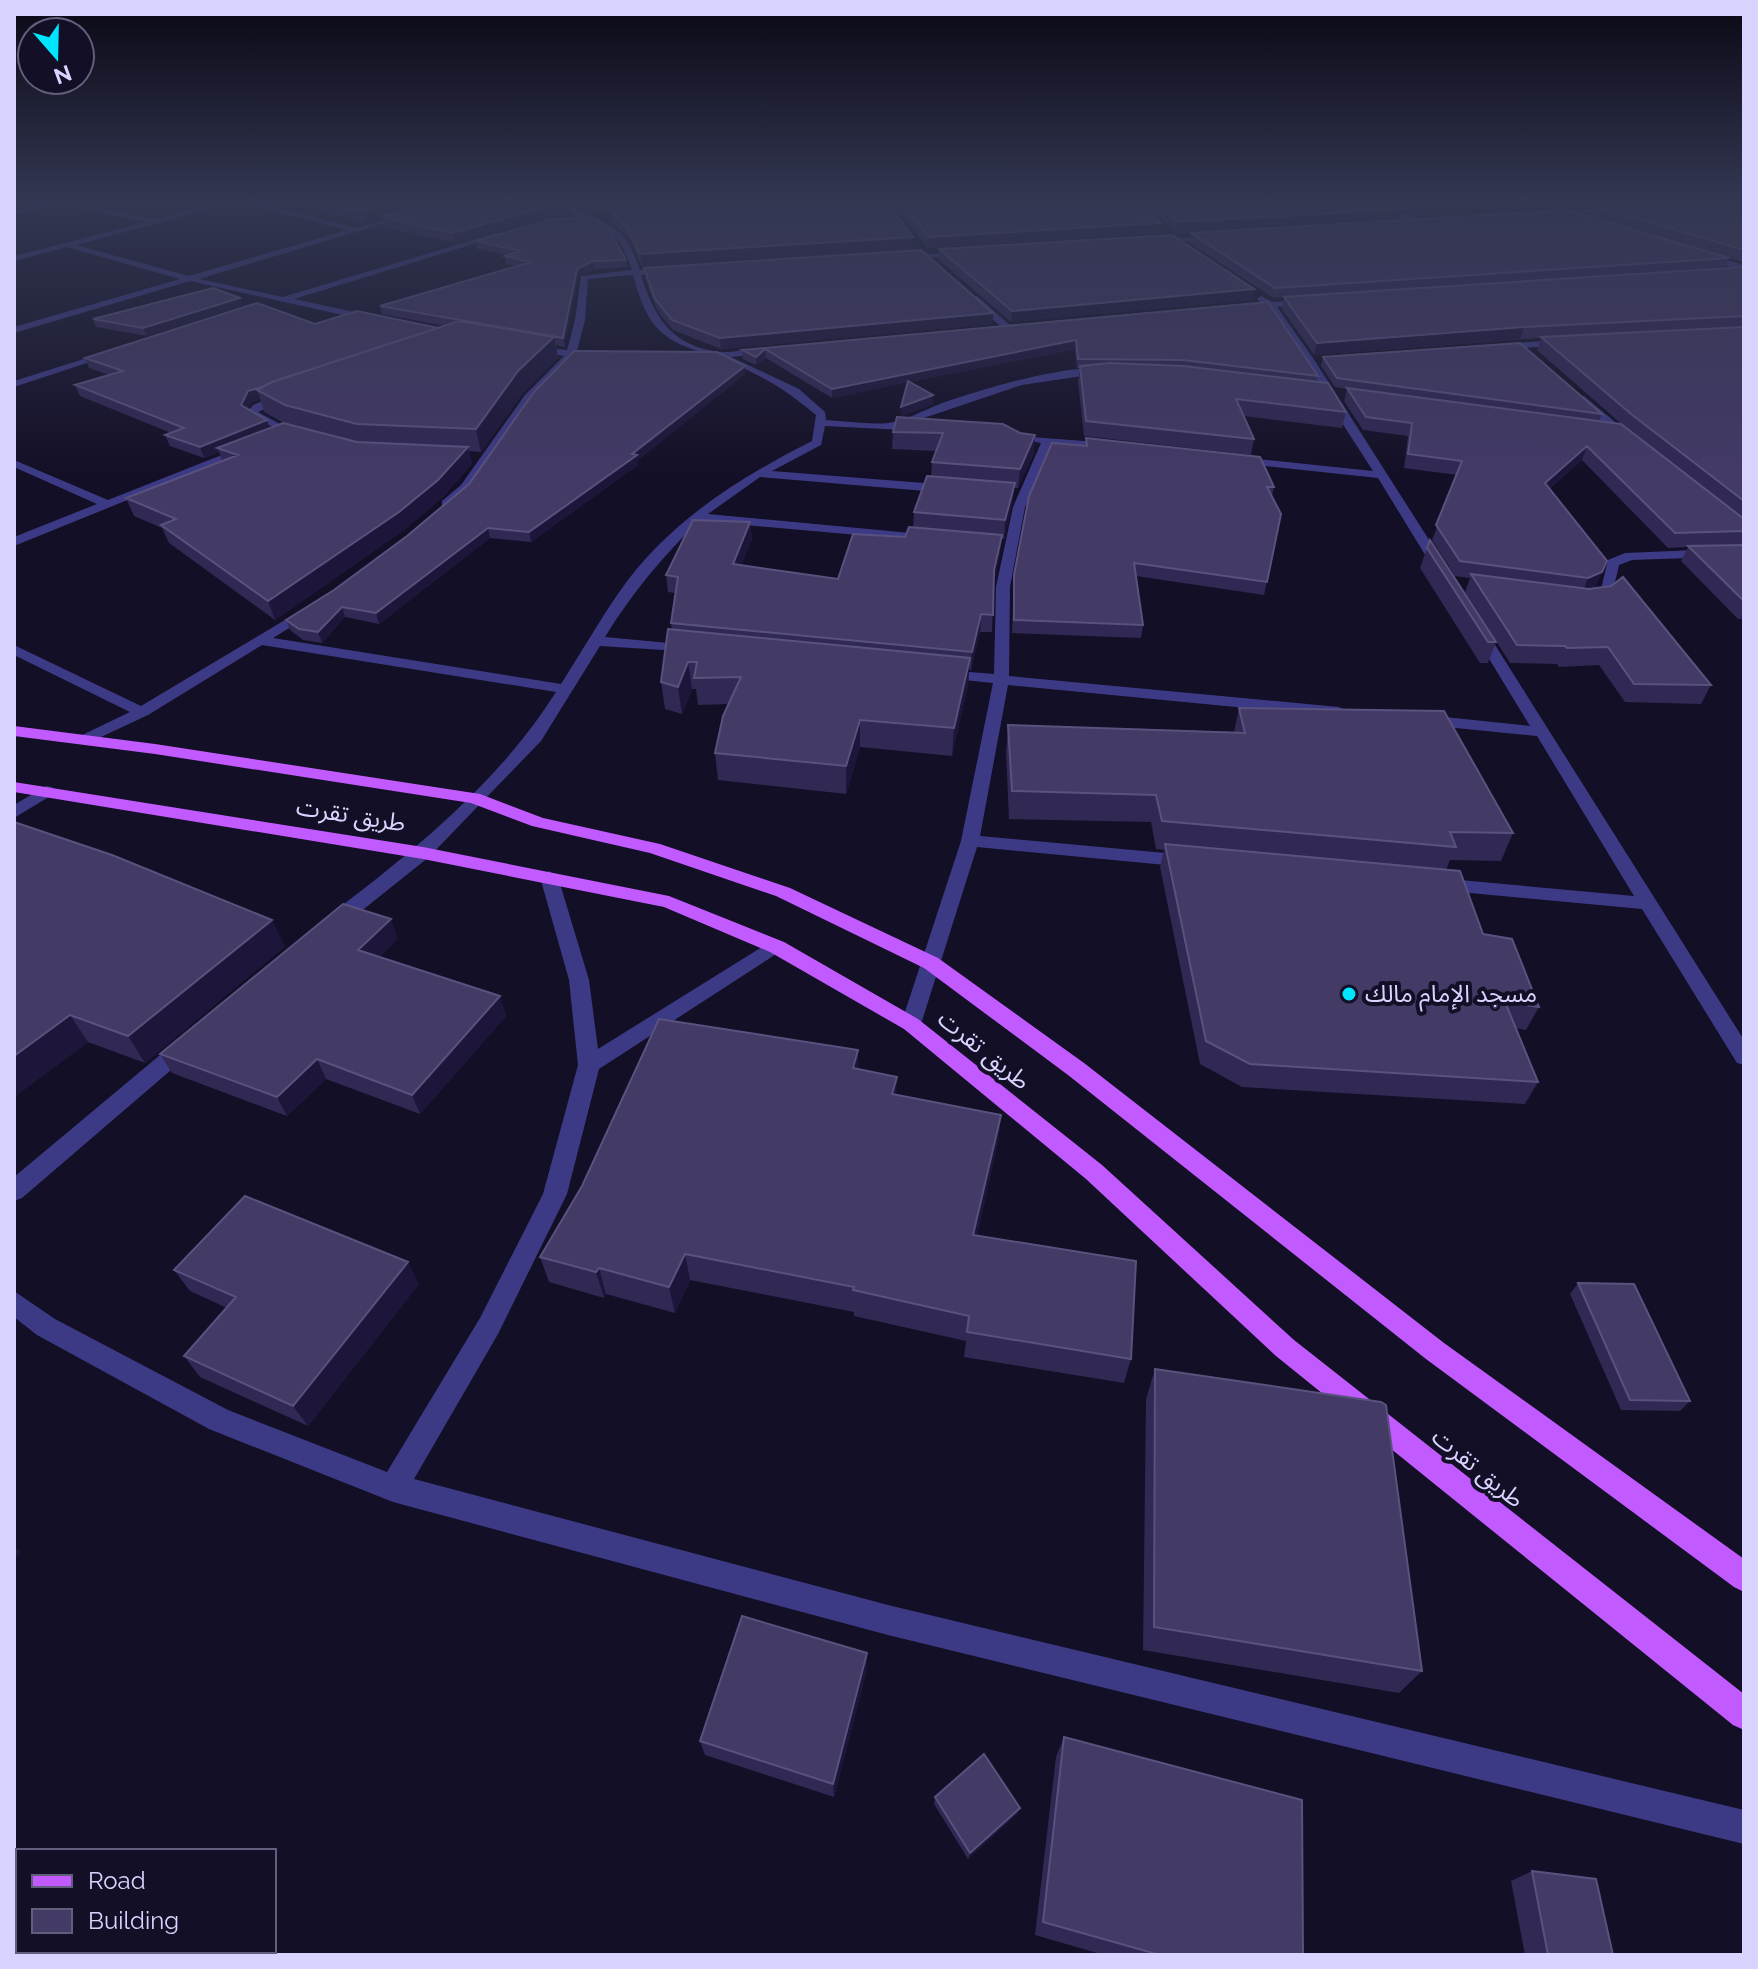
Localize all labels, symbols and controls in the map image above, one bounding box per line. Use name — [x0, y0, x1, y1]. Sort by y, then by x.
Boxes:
north arrow — [16, 16, 96, 96]
text: N — [51, 60, 75, 90]
street label: طريق تقرت — [294, 792, 408, 838]
place label: مسجد الإمام مالك — [1365, 979, 1537, 1012]
marker: مسجد الإمام مالك — [1340, 985, 1358, 1003]
street label: طريق تقرت — [932, 1004, 1036, 1096]
street label: طريق تقرت — [1426, 1422, 1530, 1514]
legend — [16, 1849, 276, 1953]
text: Road — [88, 1866, 146, 1895]
text: Building — [88, 1906, 179, 1935]

